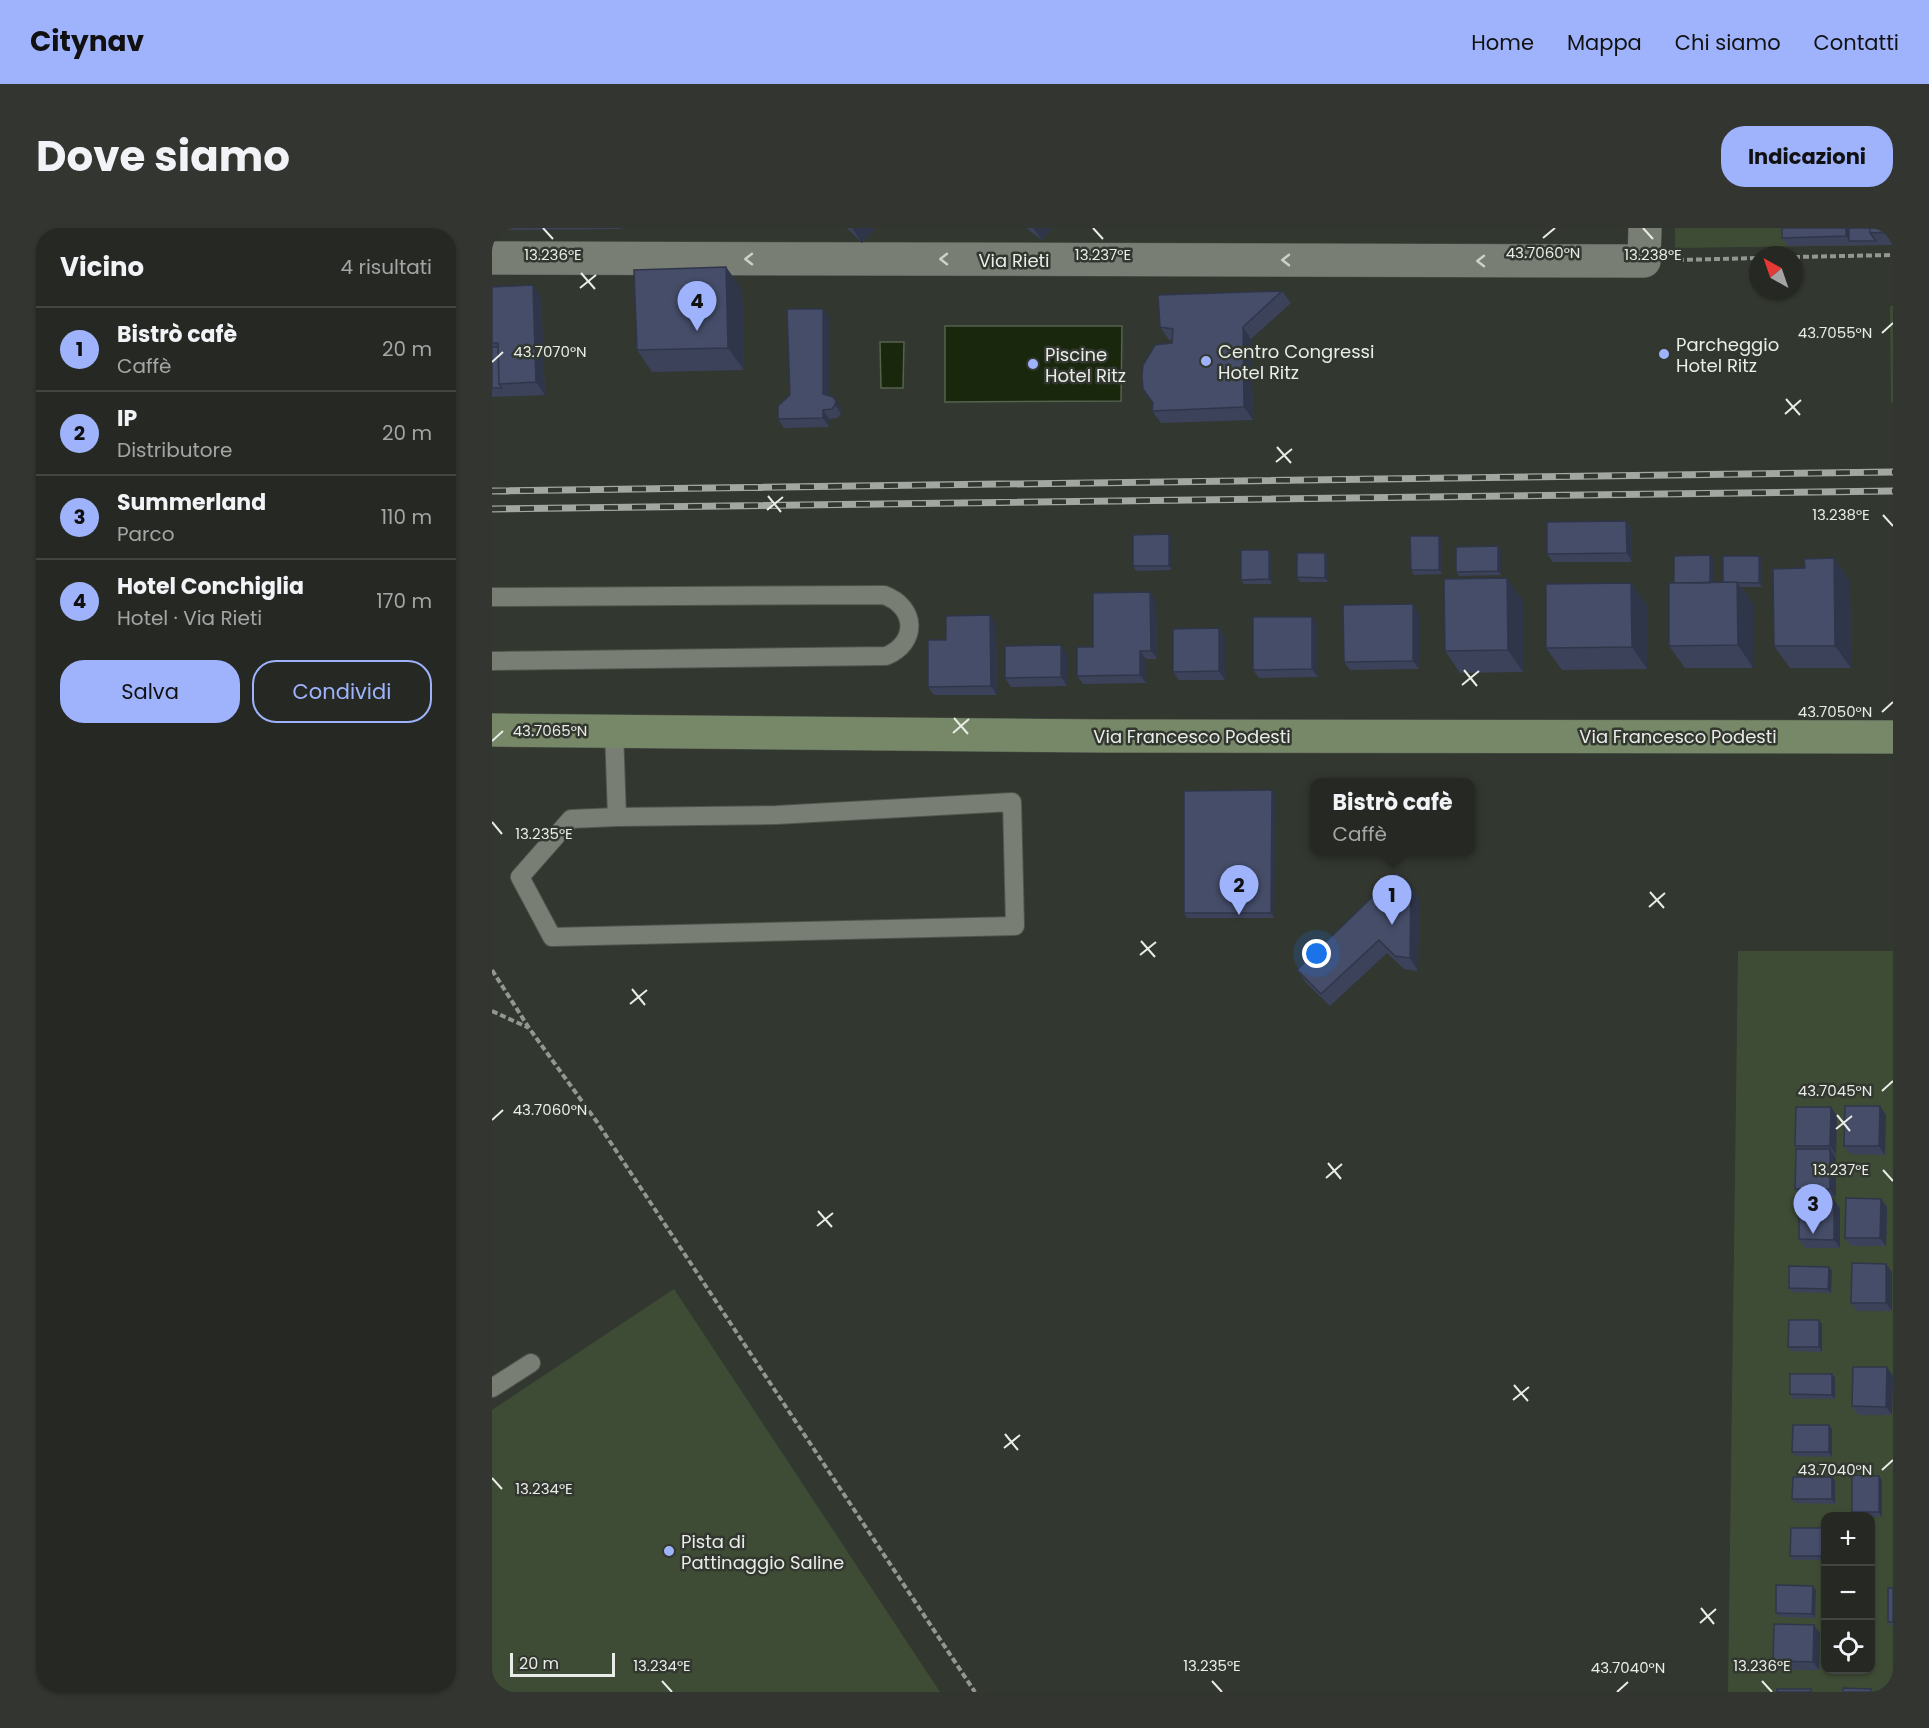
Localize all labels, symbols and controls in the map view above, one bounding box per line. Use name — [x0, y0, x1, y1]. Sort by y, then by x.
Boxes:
text: Citynav — [30, 22, 144, 61]
text: Home — [1471, 28, 1534, 57]
text: Mappa — [1567, 28, 1642, 57]
text: Chi siamo — [1675, 28, 1781, 57]
text: Contatti — [1814, 28, 1899, 57]
button: Indicazioni — [1721, 126, 1893, 187]
text: Dove siamo — [36, 127, 290, 186]
text: 43.7060°N — [1506, 242, 1580, 263]
text: 13.236°E — [524, 244, 582, 265]
text: 13.237°E — [1075, 244, 1131, 265]
text: 13.238°E — [1624, 244, 1682, 265]
north arrow — [1749, 246, 1803, 300]
street label: Via Rieti — [978, 248, 1050, 273]
text: Vicino — [60, 249, 144, 285]
text: 4 risultati — [341, 253, 432, 281]
one-way arrow — [744, 253, 753, 265]
one-way arrow — [939, 253, 948, 265]
one-way arrow — [1281, 254, 1290, 266]
one-way arrow — [1476, 255, 1485, 267]
pin: 4 — [678, 282, 716, 331]
text: Bistrò cafè — [117, 319, 237, 350]
text: 43.7055°N — [1798, 322, 1872, 343]
place label: Parcheggio Hotel Ritz — [1676, 332, 1779, 378]
text: 1 — [76, 335, 83, 363]
text: 20 m — [382, 335, 432, 363]
place label: Centro Congressi Hotel Ritz — [1218, 339, 1374, 385]
text: 43.7070°N — [513, 341, 587, 362]
place label: Piscine Hotel Ritz — [1045, 342, 1126, 388]
marker: Parcheggio Hotel Ritz — [1657, 347, 1671, 361]
text: Caffè — [117, 352, 172, 380]
marker: Centro Congressi Hotel Ritz — [1199, 354, 1213, 368]
marker: Piscine Hotel Ritz — [1026, 357, 1040, 371]
text: IP — [117, 403, 137, 434]
text: 2 — [74, 419, 85, 447]
text: 20 m — [382, 419, 432, 447]
text: Distributore — [117, 436, 232, 464]
text: Summerland — [117, 487, 266, 518]
text: 3 — [73, 503, 86, 531]
text: 110 m — [381, 503, 432, 531]
text: 13.238°E — [1812, 504, 1870, 525]
text: Parco — [117, 520, 175, 548]
text: Hotel Conchiglia — [117, 571, 304, 602]
text: 4 — [73, 587, 86, 615]
text: 170 m — [376, 587, 432, 615]
text: Hotel · Via Rieti — [117, 604, 262, 632]
button: Salva — [60, 660, 240, 723]
button: Condividi — [252, 660, 432, 723]
text: 43.7050°N — [1798, 701, 1872, 722]
text: 43.7065°N — [513, 720, 587, 741]
street label: Via Francesco Podesti — [1093, 724, 1291, 749]
street label: Via Francesco Podesti — [1579, 724, 1777, 749]
popup — [1310, 778, 1475, 856]
text: Bistrò cafè — [1332, 787, 1453, 818]
text: Caffè — [1332, 820, 1387, 848]
text: 13.235°E — [515, 823, 573, 844]
pin: 2 — [1220, 866, 1258, 915]
pin: 1 — [1372, 876, 1412, 925]
your location — [1302, 939, 1331, 968]
text: 43.7045°N — [1798, 1080, 1872, 1101]
text: 43.7060°N — [513, 1099, 587, 1120]
text: 13.237°E — [1813, 1159, 1869, 1180]
pin: 3 — [1794, 1184, 1832, 1234]
text: 43.7040°N — [1798, 1459, 1872, 1480]
text: 13.234°E — [515, 1478, 573, 1499]
map controls — [1821, 1512, 1875, 1674]
button: + — [1821, 1512, 1875, 1566]
place label: Pista di Pattinaggio Saline — [681, 1529, 844, 1575]
marker: Pista di Pattinaggio Saline — [662, 1544, 676, 1558]
button: − — [1821, 1566, 1875, 1620]
button: locate — [1821, 1620, 1875, 1674]
scale bar — [510, 1650, 615, 1678]
text: 20 m — [519, 1652, 559, 1675]
text: 13.234°E — [633, 1655, 691, 1676]
text: 13.235°E — [1183, 1655, 1241, 1676]
text: 13.236°E — [1733, 1655, 1791, 1676]
text: 43.7040°N — [1591, 1657, 1665, 1678]

